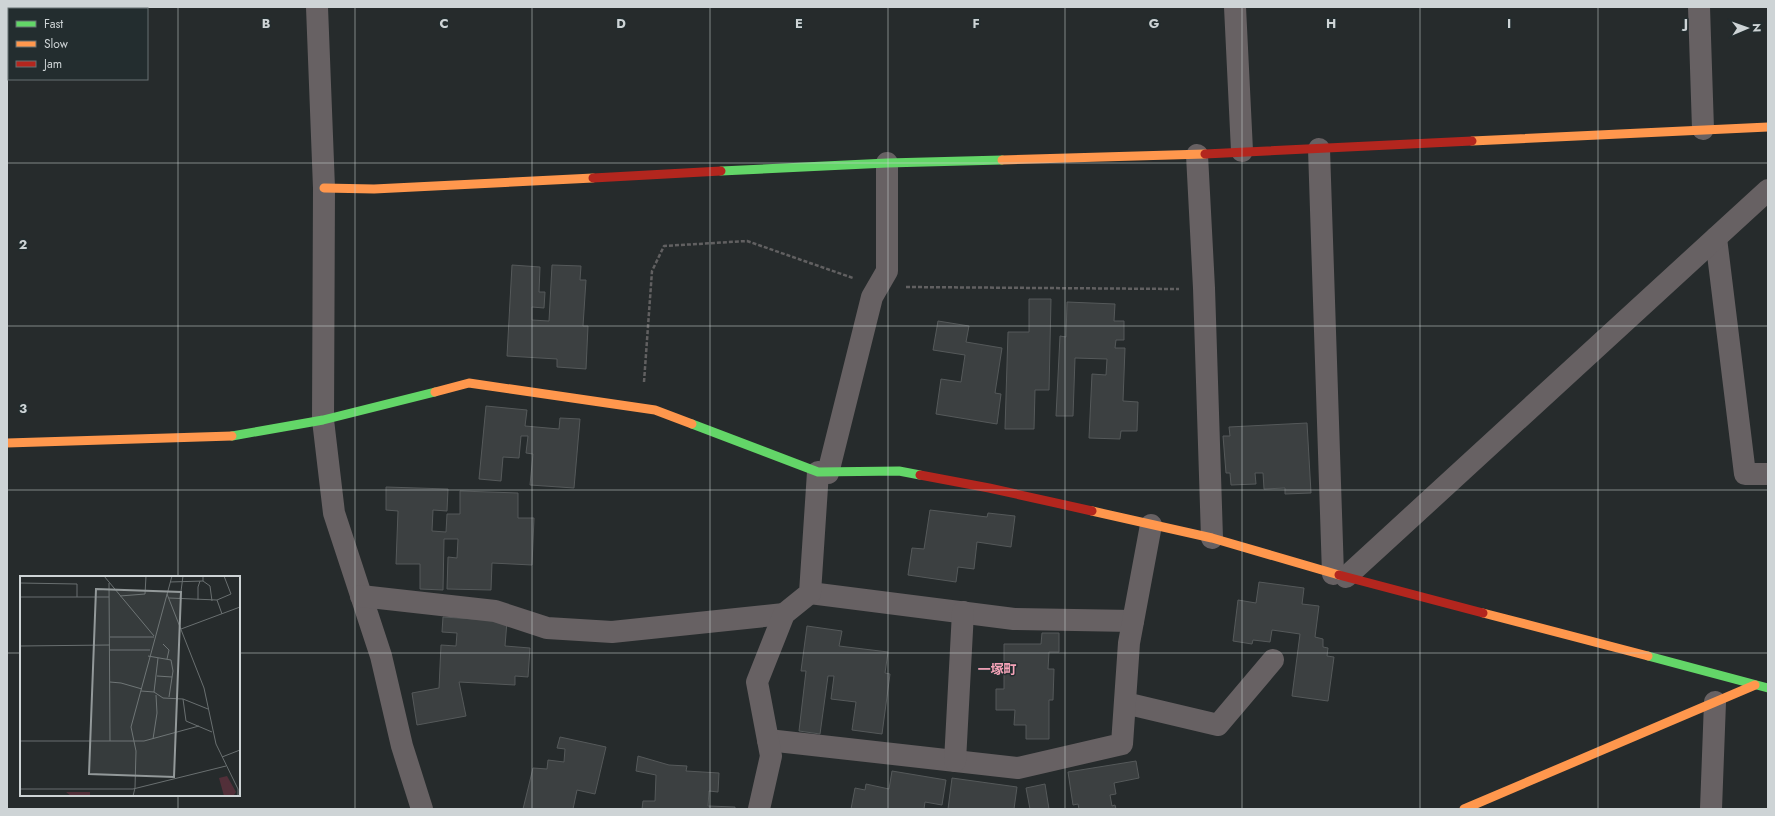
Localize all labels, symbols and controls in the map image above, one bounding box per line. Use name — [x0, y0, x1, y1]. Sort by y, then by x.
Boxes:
legend — [8, 8, 148, 80]
north arrow — [1727, 8, 1767, 48]
text: B — [262, 14, 271, 33]
text: C — [439, 14, 449, 33]
text: D — [616, 14, 626, 33]
text: E — [795, 14, 803, 33]
text: F — [972, 14, 980, 33]
text: G — [1149, 14, 1160, 33]
text: H — [1326, 14, 1336, 33]
text: I — [1507, 14, 1511, 33]
text: J — [1681, 14, 1688, 33]
text: Fast — [44, 15, 63, 33]
text: N — [1749, 23, 1765, 32]
text: Slow — [44, 35, 69, 53]
text: Jam — [42, 55, 62, 73]
text: 2 — [19, 235, 27, 254]
text: 3 — [19, 399, 27, 418]
inset map — [20, 576, 240, 796]
district label: 一塚町 — [977, 660, 1017, 679]

